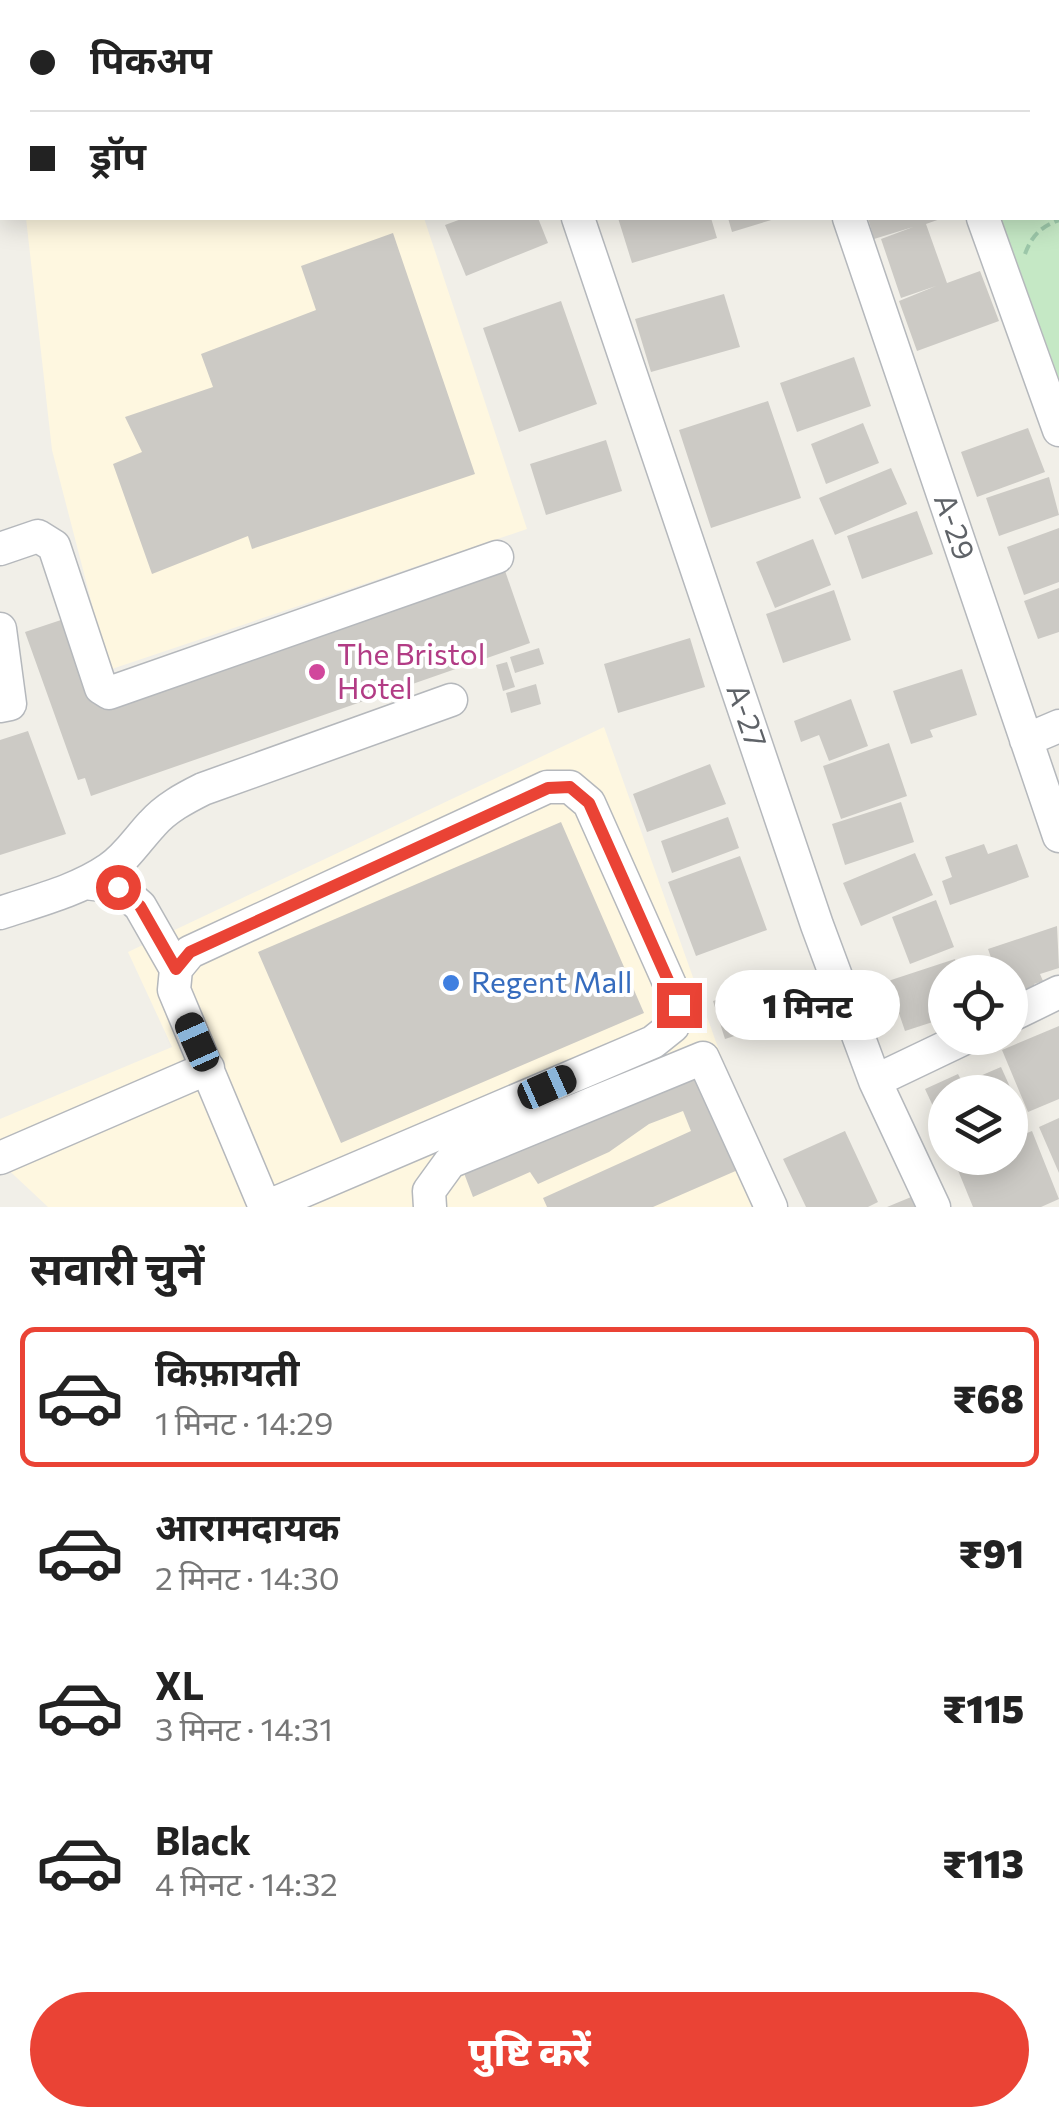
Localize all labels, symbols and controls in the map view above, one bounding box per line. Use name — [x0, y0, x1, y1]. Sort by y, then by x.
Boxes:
text: पिकअप — [90, 35, 212, 82]
text: ड्रॉप — [90, 131, 146, 178]
street label: A-29 — [928, 488, 985, 564]
place label: The Bristol Hotel — [337, 634, 485, 705]
marker: The Bristol Hotel — [306, 661, 328, 683]
street label: A-27 — [720, 678, 776, 752]
route start — [96, 865, 141, 910]
map controls — [928, 955, 1028, 1175]
button: locate — [928, 955, 1028, 1055]
place label: Regent Mall — [471, 962, 632, 999]
callout: 1 मिनट — [714, 970, 899, 1040]
marker: Regent Mall — [440, 972, 462, 994]
route end — [657, 983, 702, 1028]
text: 1 मिनट — [763, 985, 852, 1025]
car — [171, 1008, 223, 1076]
car — [513, 1061, 581, 1113]
button: layers — [928, 1075, 1028, 1175]
text: सवारी चुनें — [30, 1239, 204, 1294]
text: किफ़ायती — [155, 1347, 299, 1394]
icon: car — [35, 1352, 125, 1442]
text: ₹68 — [953, 1374, 1024, 1421]
text: 1 मिनट · 14:29 — [155, 1402, 333, 1442]
text: आरामदायक — [155, 1502, 339, 1549]
icon: car — [35, 1507, 125, 1597]
text: ₹91 — [959, 1529, 1024, 1576]
text: 2 मिनट · 14:30 — [155, 1557, 340, 1597]
text: XL — [155, 1661, 204, 1708]
icon: car — [35, 1662, 125, 1752]
text: ₹115 — [942, 1684, 1024, 1731]
text: 3 मिनट · 14:31 — [155, 1708, 333, 1748]
text: Black — [155, 1816, 251, 1863]
icon: car — [35, 1817, 125, 1907]
text: ₹113 — [942, 1839, 1024, 1886]
text: 4 मिनट · 14:32 — [155, 1863, 338, 1903]
button: पुष्टि करें — [30, 1992, 1029, 2107]

